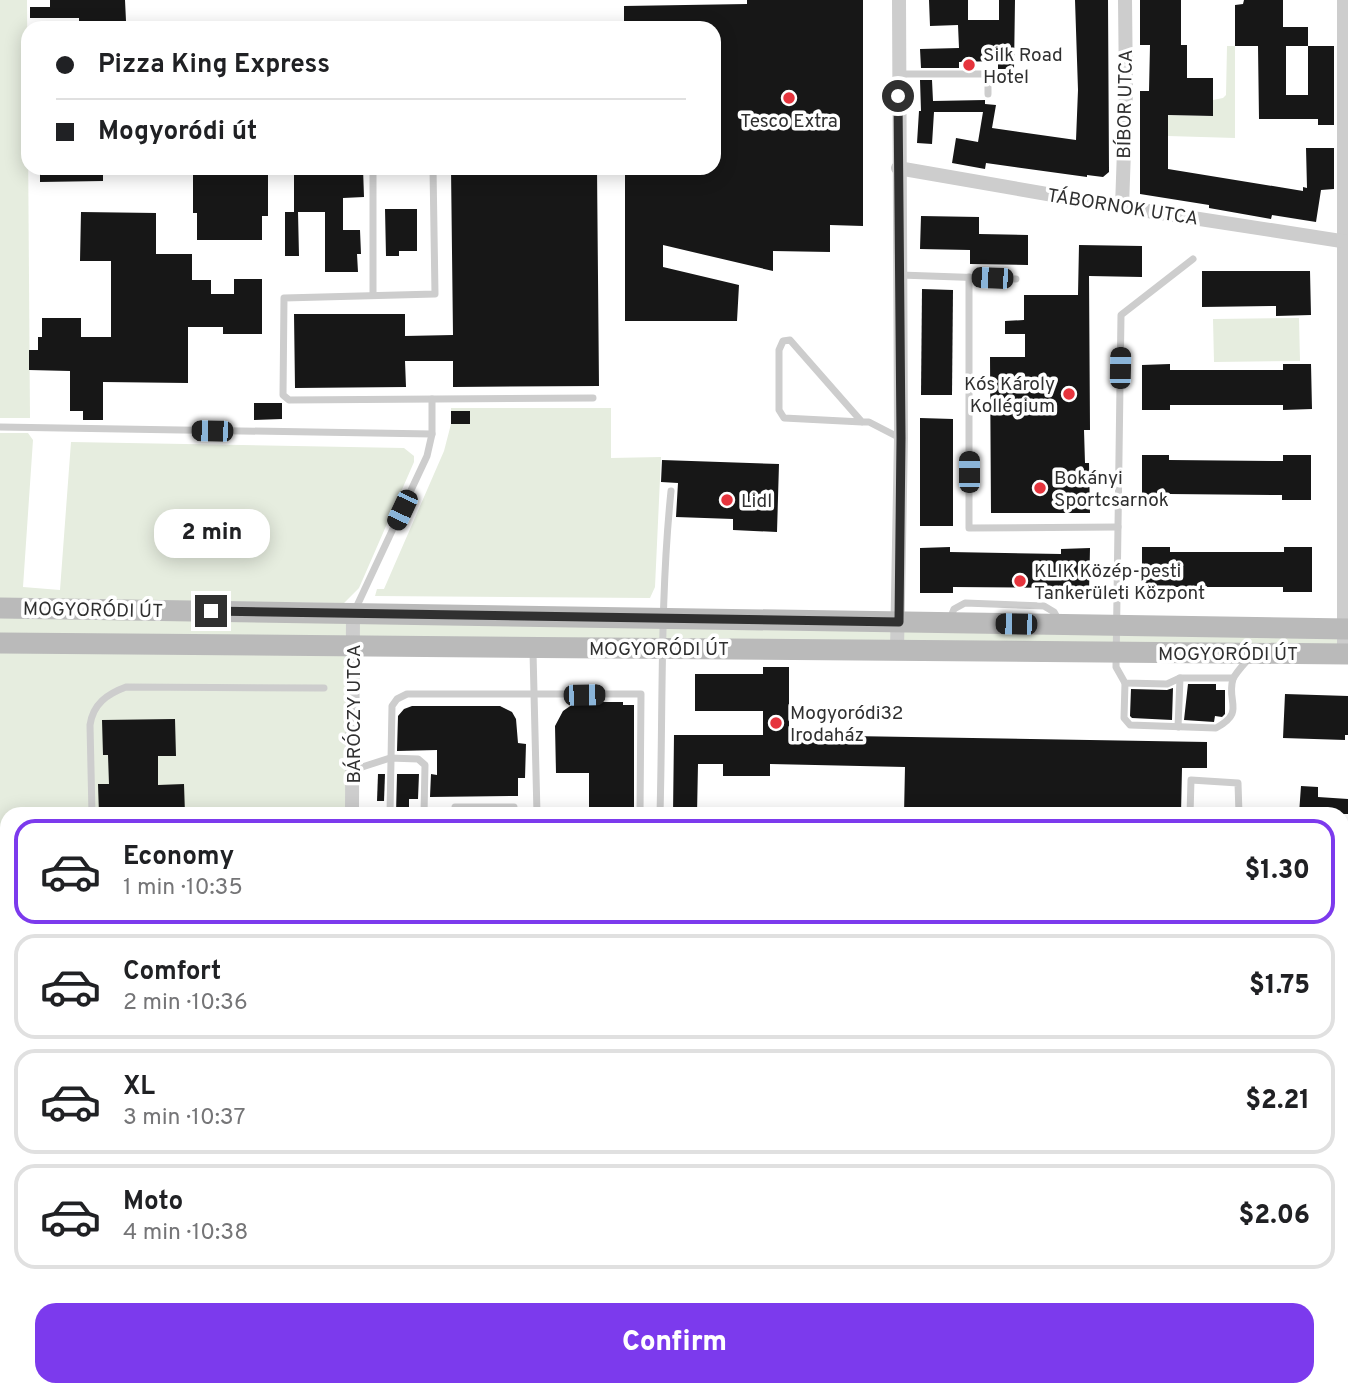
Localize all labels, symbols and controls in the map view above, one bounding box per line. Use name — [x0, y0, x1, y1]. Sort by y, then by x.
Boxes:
place label: Silk Road Hotel — [983, 44, 1063, 90]
text: Pizza King Express — [98, 49, 330, 82]
street label: BÍBOR UTCA — [1112, 49, 1139, 159]
marker: Silk Road Hotel — [961, 57, 977, 73]
route start — [882, 80, 914, 112]
marker: Tesco Extra — [781, 90, 797, 106]
place label: Tesco Extra — [740, 110, 838, 134]
text: Mogyoródi út — [98, 116, 257, 149]
street label: TÁBORNOK UTCA — [1045, 183, 1200, 232]
car — [971, 267, 1014, 289]
car — [1110, 347, 1131, 389]
place label: Kós Károly Kollégium — [964, 373, 1055, 419]
marker: Kós Károly Kollégium — [1061, 386, 1077, 402]
car — [191, 420, 234, 442]
car — [959, 451, 980, 493]
place label: Bokányi Sportcsarnok — [1054, 467, 1169, 513]
marker: Bokányi Sportcsarnok — [1032, 480, 1048, 496]
car — [384, 487, 421, 533]
place label: Lidl — [741, 490, 772, 514]
marker: Lidl — [719, 492, 735, 508]
callout: 2 min — [153, 510, 269, 558]
text: 2 min — [182, 519, 242, 548]
place label: KLIK Közép-pesti Tankerületi Központ — [1034, 560, 1205, 606]
marker: KLIK Közép-pesti Tankerületi Központ — [1012, 573, 1028, 589]
route end — [195, 595, 227, 627]
street label: MOGYORÓDI ÚT — [23, 597, 163, 624]
car — [995, 613, 1038, 635]
street label: MOGYORÓDI ÚT — [589, 637, 729, 662]
street label: MOGYORÓDI ÚT — [1158, 642, 1298, 667]
street label: BÁRÓCZY UTCA — [342, 644, 367, 784]
car — [563, 684, 606, 706]
place label: Mogyoródi32 Irodaház — [790, 702, 903, 748]
marker: Mogyoródi32 Irodaház — [768, 715, 784, 731]
icon: car — [39, 840, 102, 903]
text: Economy — [123, 841, 234, 874]
text: $1.30 — [1244, 855, 1310, 888]
text: 1 min · 10:35 — [123, 874, 243, 903]
icon: car — [39, 955, 102, 1018]
text: Comfort — [123, 956, 221, 989]
text: $1.75 — [1249, 970, 1310, 1003]
text: 2 min · 10:36 — [123, 989, 248, 1018]
icon: car — [39, 1070, 102, 1133]
text: XL — [123, 1071, 155, 1104]
text: $2.21 — [1245, 1085, 1310, 1118]
text: 3 min · 10:37 — [123, 1104, 245, 1133]
icon: car — [39, 1185, 102, 1248]
text: Moto — [123, 1186, 183, 1219]
text: $2.06 — [1238, 1200, 1310, 1233]
text: 4 min · 10:38 — [123, 1219, 248, 1248]
button: Confirm — [35, 1303, 1314, 1383]

